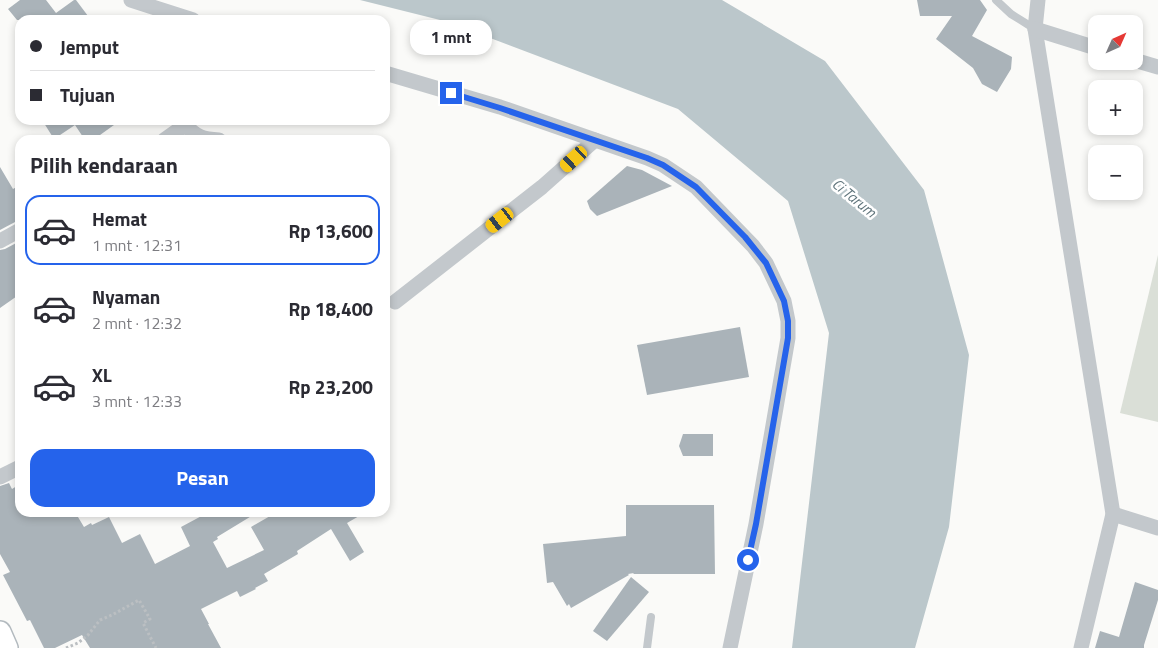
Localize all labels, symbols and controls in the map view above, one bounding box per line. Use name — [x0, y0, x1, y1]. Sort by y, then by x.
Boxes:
north arrow — [1088, 15, 1142, 70]
map controls — [1088, 15, 1143, 200]
callout: 1 mnt — [410, 21, 492, 56]
text: 1 mnt — [431, 25, 471, 49]
text: Jemput — [60, 32, 119, 61]
text: Tujuan — [60, 80, 115, 109]
button: + — [1088, 80, 1143, 135]
route end — [440, 82, 462, 104]
car — [557, 143, 590, 175]
button: − — [1088, 145, 1143, 200]
text: Pilih kendaraan — [30, 148, 178, 182]
water label: Ci Tarum — [827, 173, 882, 223]
text: Hemat — [92, 204, 147, 233]
car — [483, 205, 516, 235]
icon: car — [32, 208, 77, 253]
text: Rp 13,600 — [289, 216, 373, 245]
text: 1 mnt · 12:31 — [92, 233, 182, 257]
text: Nyaman — [92, 282, 160, 311]
icon: car — [32, 286, 77, 331]
text: Rp 18,400 — [289, 294, 373, 323]
text: 2 mnt · 12:32 — [92, 311, 182, 335]
text: XL — [92, 360, 112, 389]
icon: car — [32, 364, 77, 409]
text: Rp 23,200 — [289, 372, 373, 401]
text: 3 mnt · 12:33 — [92, 389, 182, 413]
button: Pesan — [30, 449, 375, 507]
route start — [737, 549, 759, 571]

